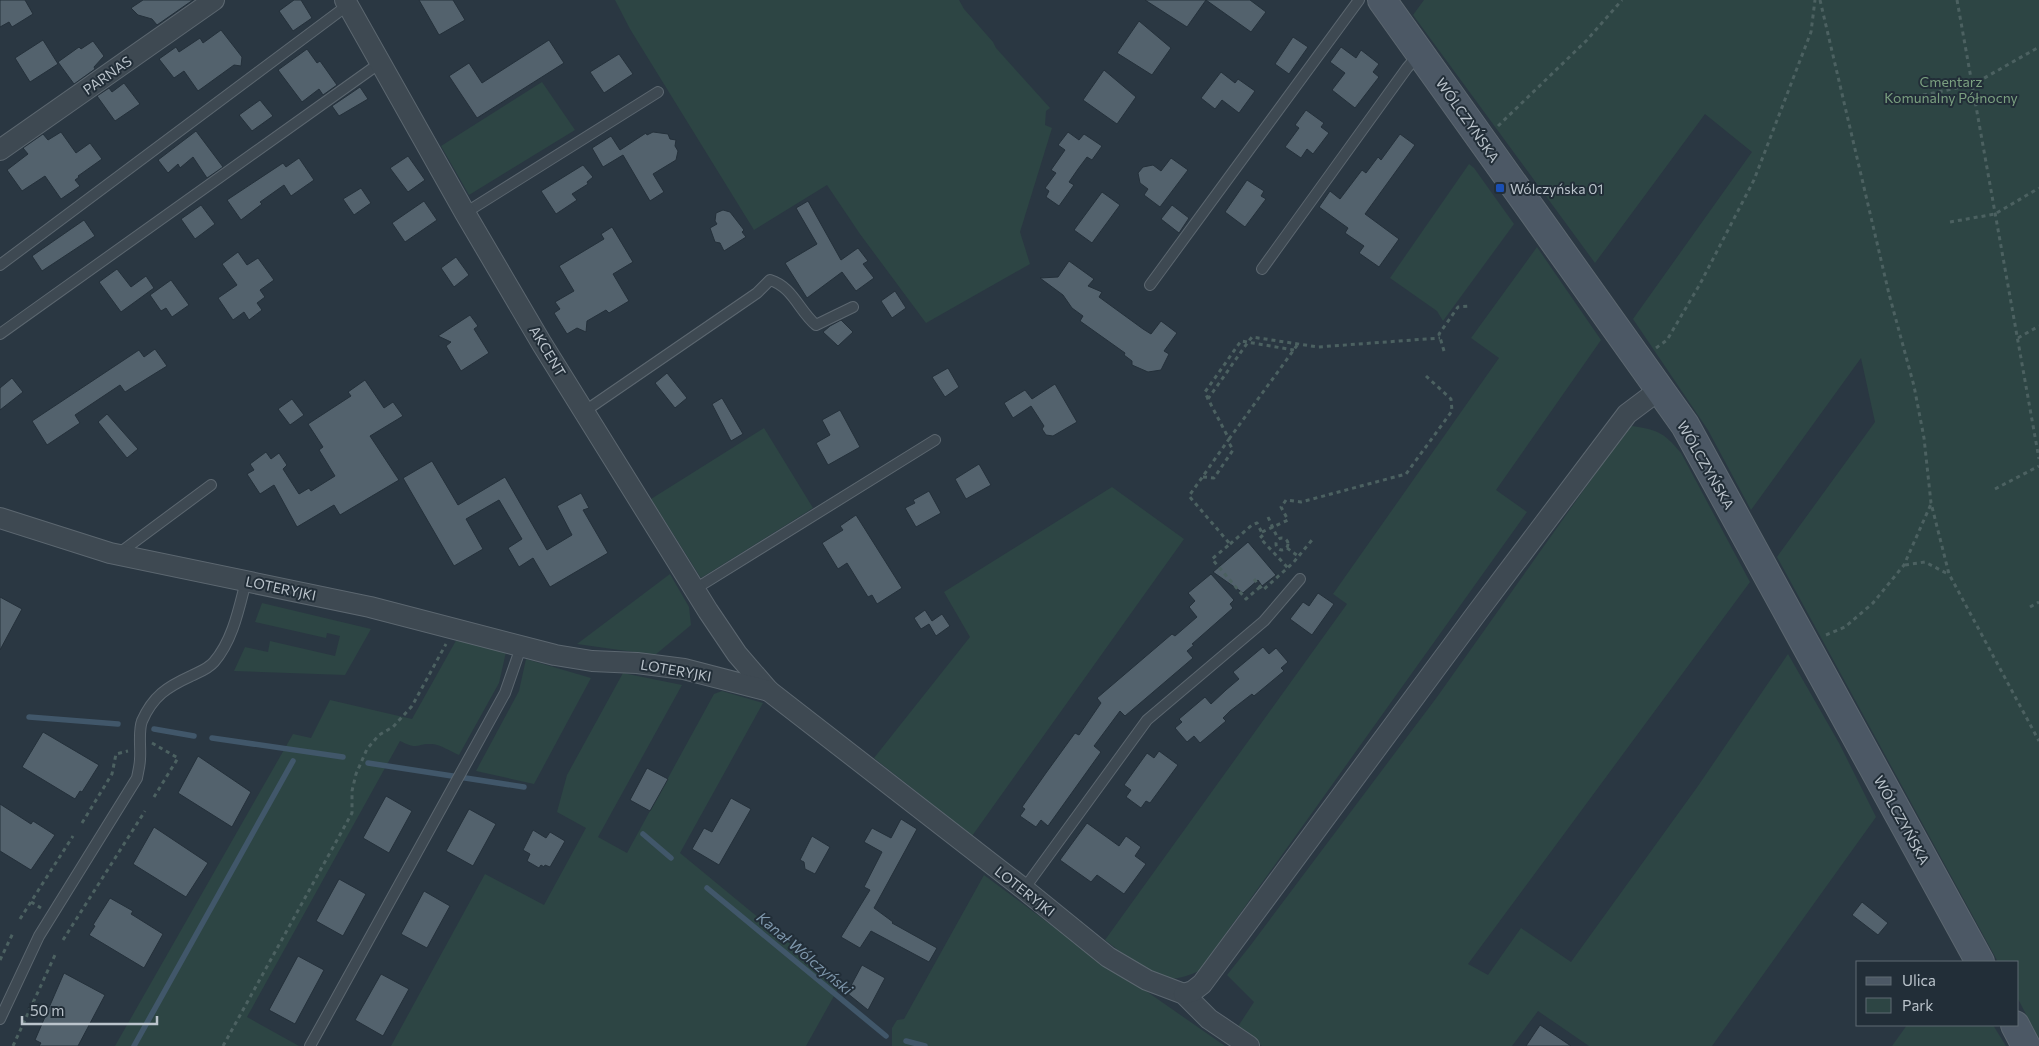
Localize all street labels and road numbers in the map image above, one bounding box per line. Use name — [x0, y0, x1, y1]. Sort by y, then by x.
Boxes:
street label: PARNAS — [79, 52, 135, 98]
street label: WÓLCZYŃSKA — [1433, 75, 1504, 166]
street label: AKCENT — [526, 323, 570, 379]
street label: WÓLCZYŃSKA — [1674, 418, 1738, 512]
street label: LOTERYJKI — [244, 572, 318, 604]
street label: LOTERYJKI — [639, 655, 713, 685]
street label: WÓLCZYŃSKA — [1871, 773, 1934, 868]
street label: LOTERYJKI — [992, 862, 1058, 920]

